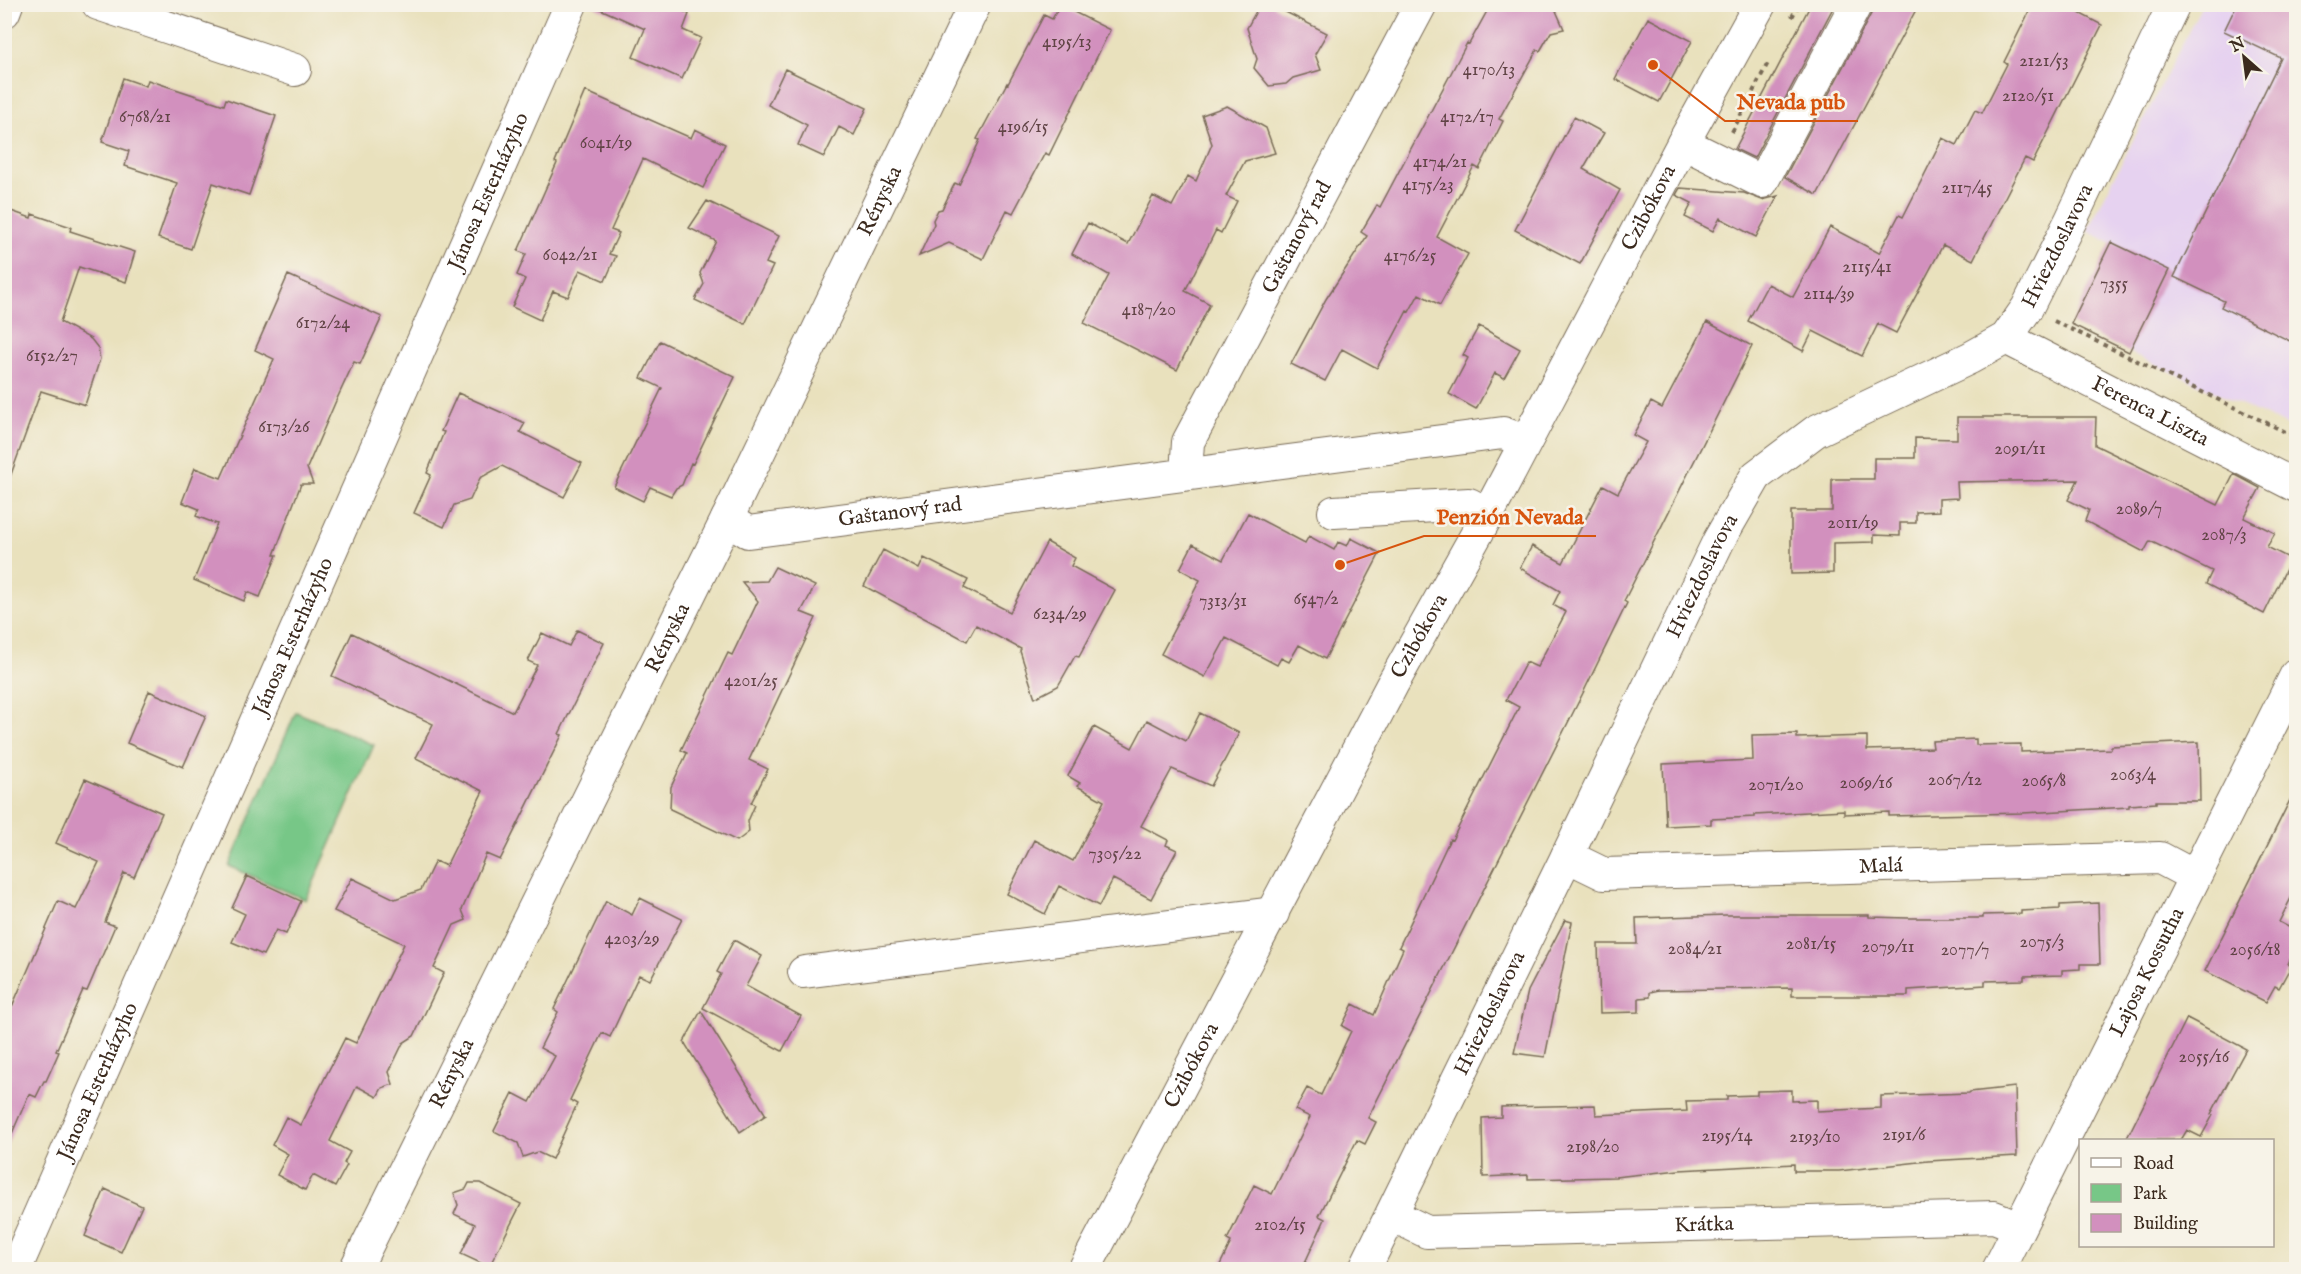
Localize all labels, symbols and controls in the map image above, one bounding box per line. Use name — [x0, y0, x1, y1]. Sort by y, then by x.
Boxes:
north arrow — [2214, 27, 2274, 87]
house number: 4195/13 — [1042, 31, 1092, 54]
text: N — [2226, 33, 2249, 58]
house number: 2121/53 — [2019, 50, 2069, 73]
house number: 4170/13 — [1463, 59, 1515, 82]
callout: Nevada pub — [1725, 81, 1858, 121]
house number: 2120/51 — [2002, 85, 2054, 108]
text: Nevada pub — [1736, 89, 1846, 117]
house number: 6768/21 — [119, 106, 171, 129]
house number: 4172/17 — [1440, 106, 1494, 129]
street label: Jánosa Esterházyho — [441, 108, 535, 276]
house number: 4196/15 — [998, 116, 1049, 139]
house number: 6041/19 — [580, 132, 632, 155]
house number: 4174/21 — [1413, 151, 1467, 174]
street label: Czibókova — [1615, 160, 1683, 255]
street label: Rényska — [852, 161, 909, 241]
house number: 4175/23 — [1402, 174, 1454, 197]
street label: Gaštanový rad — [1256, 175, 1338, 298]
house number: 2117/45 — [1941, 177, 1993, 200]
street label: Hviezdoslavova — [2016, 179, 2100, 313]
house number: 6042/21 — [543, 244, 597, 267]
house number: 4176/25 — [1384, 245, 1437, 268]
house number: 2115/41 — [1842, 256, 1892, 279]
house number: 7355 — [2100, 273, 2129, 296]
house number: 2114/39 — [1803, 283, 1855, 306]
house number: 4187/20 — [1122, 299, 1176, 322]
house number: 6172/24 — [296, 312, 350, 335]
house number: 6152/27 — [26, 345, 78, 368]
street label: Ferenca Liszta — [2087, 371, 2214, 453]
house number: 6173/26 — [258, 416, 310, 439]
house number: 2091/11 — [1994, 438, 2046, 461]
street label: Gaštanový rad — [837, 491, 964, 534]
callout: Penzión Nevada — [1424, 496, 1596, 536]
house number: 2089/7 — [2116, 498, 2162, 521]
text: Penzión Nevada — [1436, 504, 1584, 532]
street label: Hviezdoslavova — [1660, 508, 1745, 643]
house number: 2011/19 — [1827, 512, 1879, 535]
house number: 2087/3 — [2201, 524, 2247, 547]
street label: Jánosa Esterházyho — [246, 553, 340, 721]
house number: 6547/2 — [1293, 588, 1339, 611]
street label: Czibókova — [1385, 588, 1454, 683]
house number: 7313/31 — [1199, 590, 1247, 613]
street label: Rényska — [639, 598, 697, 678]
house number: 6234/29 — [1033, 603, 1087, 626]
house number: 4201/25 — [724, 670, 778, 693]
house number: 2063/4 — [2110, 764, 2156, 787]
house number: 2067/12 — [1928, 769, 1982, 792]
house number: 2065/8 — [2022, 770, 2066, 793]
house number: 2069/16 — [1839, 772, 1893, 795]
house number: 2071/20 — [1748, 774, 1804, 797]
house number: 7305/22 — [1088, 843, 1142, 866]
street label: Malá — [1859, 852, 1904, 880]
street label: Lajosa Kossutha — [2103, 902, 2191, 1041]
house number: 4203/29 — [604, 928, 660, 951]
house number: 2075/3 — [2019, 931, 2065, 954]
house number: 2081/15 — [1786, 933, 1837, 956]
house number: 2079/11 — [1862, 936, 1914, 959]
house number: 2084/21 — [1668, 938, 1722, 961]
house number: 2077/7 — [1941, 939, 1989, 962]
house number: 2056/18 — [2229, 939, 2281, 962]
street label: Hviezdoslavova — [1448, 946, 1532, 1080]
street label: Jánosa Esterházyho — [51, 998, 144, 1166]
street label: Czibókova — [1158, 1017, 1226, 1113]
street label: Rényska — [424, 1034, 481, 1113]
house number: 2055/16 — [2179, 1046, 2230, 1069]
house number: 2191/6 — [1882, 1124, 1926, 1147]
house number: 2195/14 — [1701, 1125, 1753, 1148]
house number: 2193/10 — [1789, 1126, 1841, 1149]
house number: 2198/20 — [1566, 1136, 1620, 1159]
legend — [2079, 1139, 2274, 1247]
text: Road — [2133, 1153, 2174, 1176]
text: Park — [2133, 1183, 2168, 1206]
street label: Krátka — [1674, 1210, 1735, 1239]
text: Building — [2133, 1213, 2198, 1236]
house number: 2102/15 — [1254, 1214, 1306, 1237]

